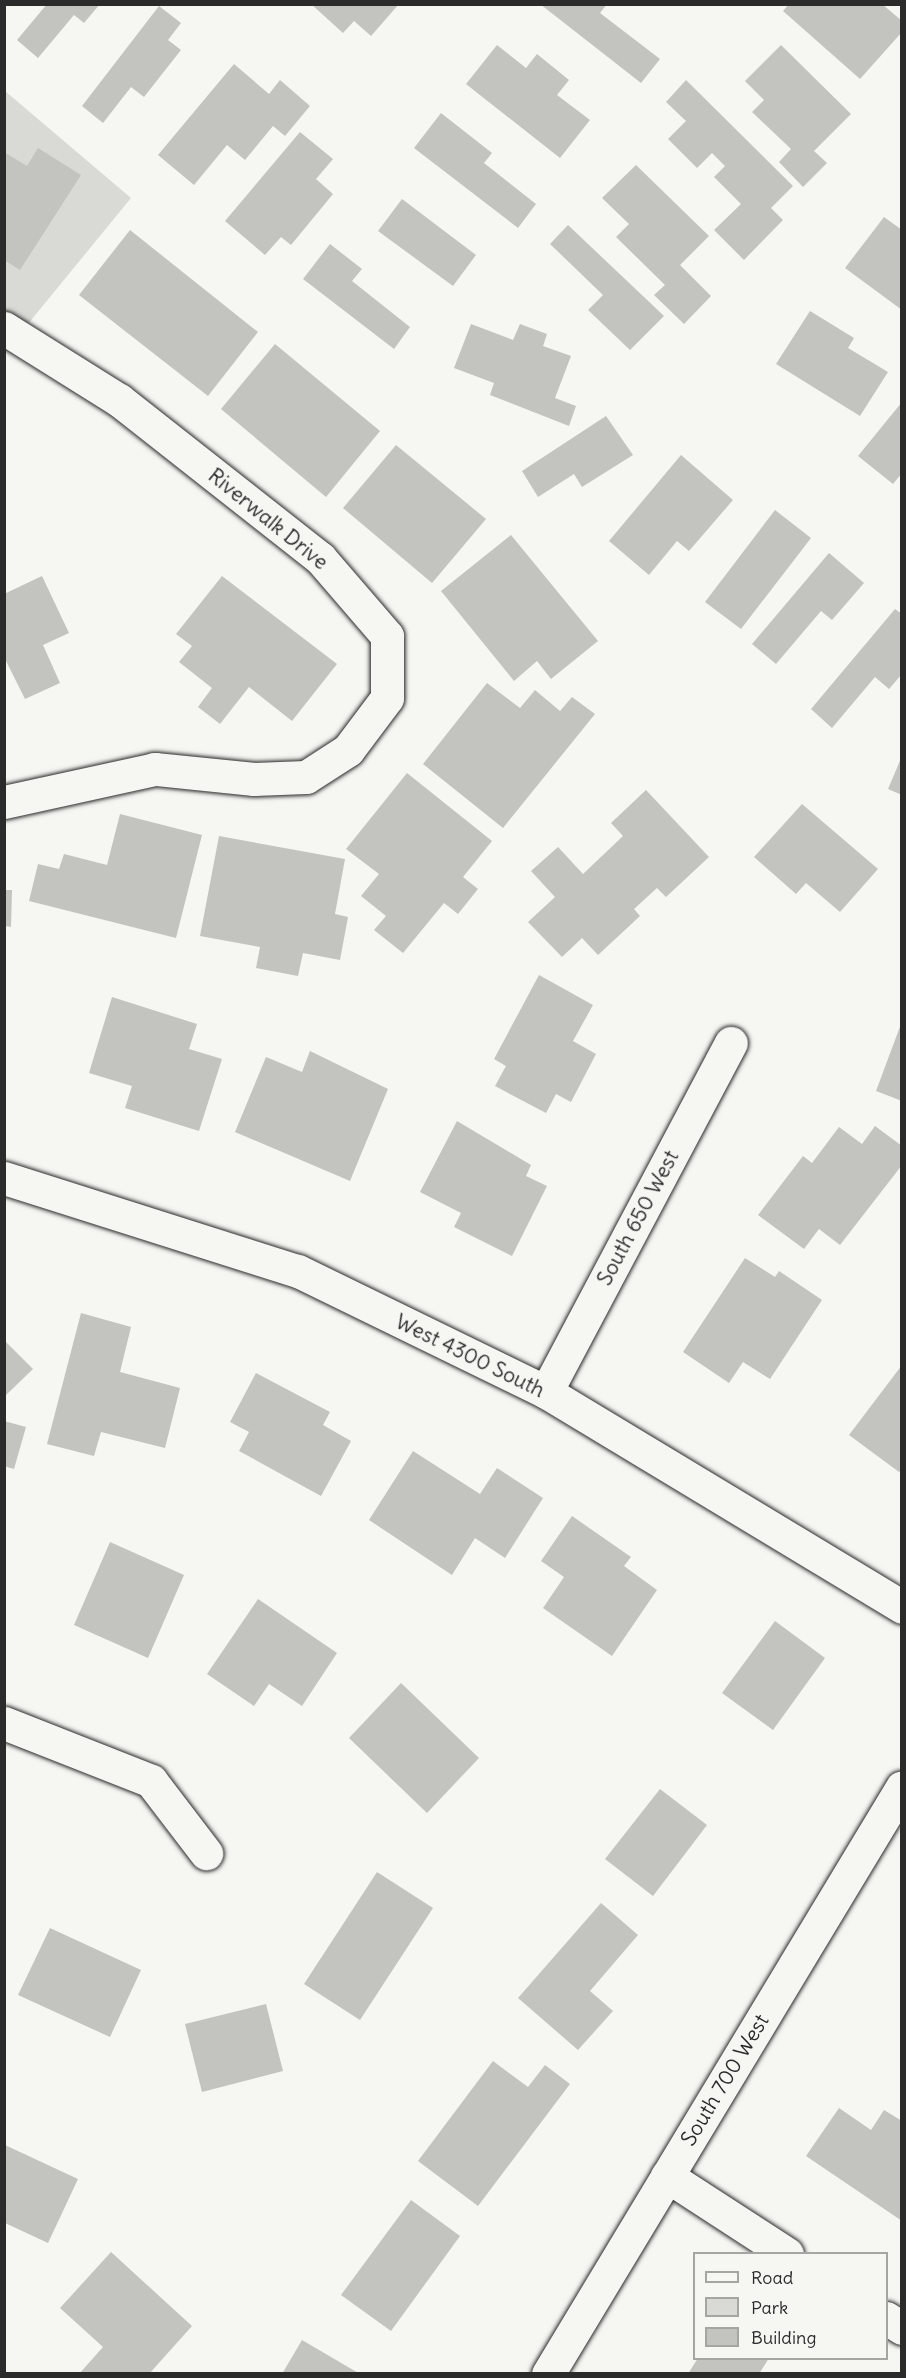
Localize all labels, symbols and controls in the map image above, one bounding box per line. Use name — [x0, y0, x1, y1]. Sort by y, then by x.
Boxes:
street label: Riverwalk Drive — [203, 463, 333, 575]
street label: South 650 West — [592, 1146, 684, 1290]
street label: West 4300 South — [391, 1309, 549, 1403]
street label: South 700 West — [676, 2010, 774, 2150]
legend — [693, 2252, 888, 2360]
text: Road — [751, 2266, 793, 2289]
text: Park — [751, 2296, 788, 2319]
text: Building — [751, 2326, 816, 2349]

